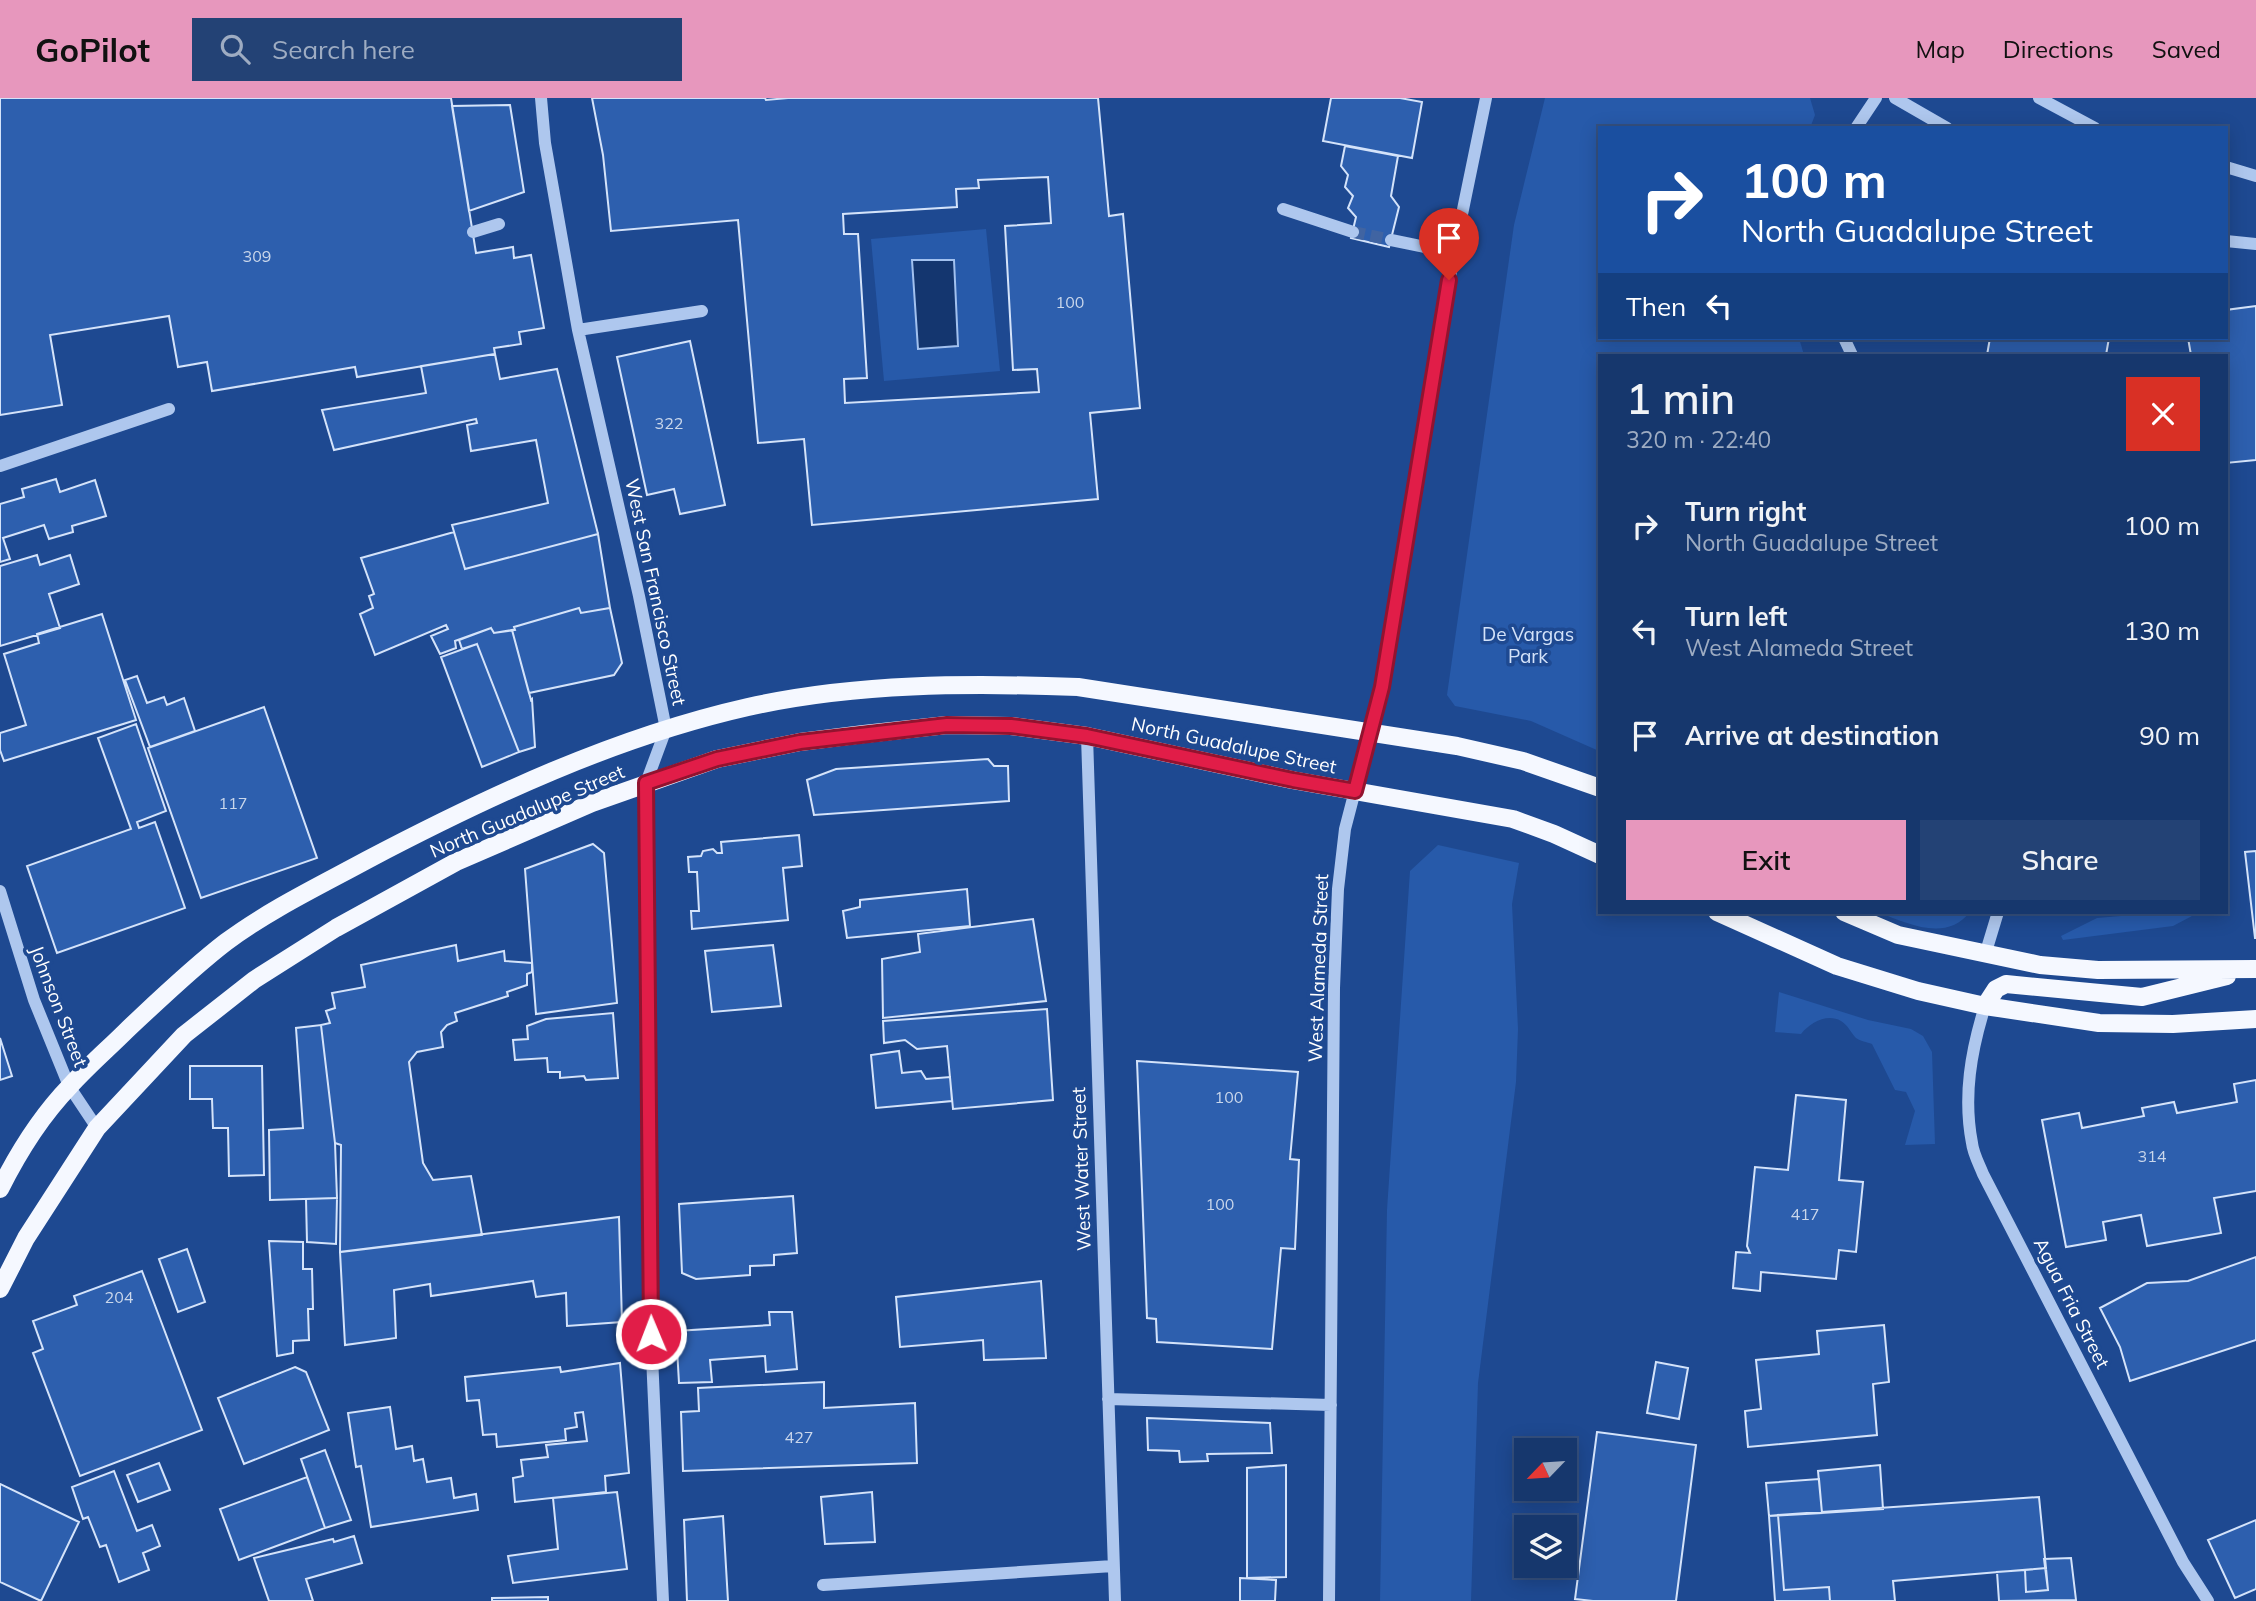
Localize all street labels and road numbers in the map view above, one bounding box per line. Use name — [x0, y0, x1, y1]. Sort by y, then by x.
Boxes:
street label: West San Francisco Street — [620, 476, 692, 708]
street label: North Guadalupe Street — [1129, 712, 1339, 779]
street label: North Guadalupe Street — [426, 759, 628, 863]
street label: West Alameda Street — [1303, 873, 1333, 1063]
street label: Johnson Street — [25, 942, 93, 1071]
street label: West Water Street — [1066, 1086, 1096, 1251]
street label: Agua Fria Street — [2029, 1234, 2115, 1373]

